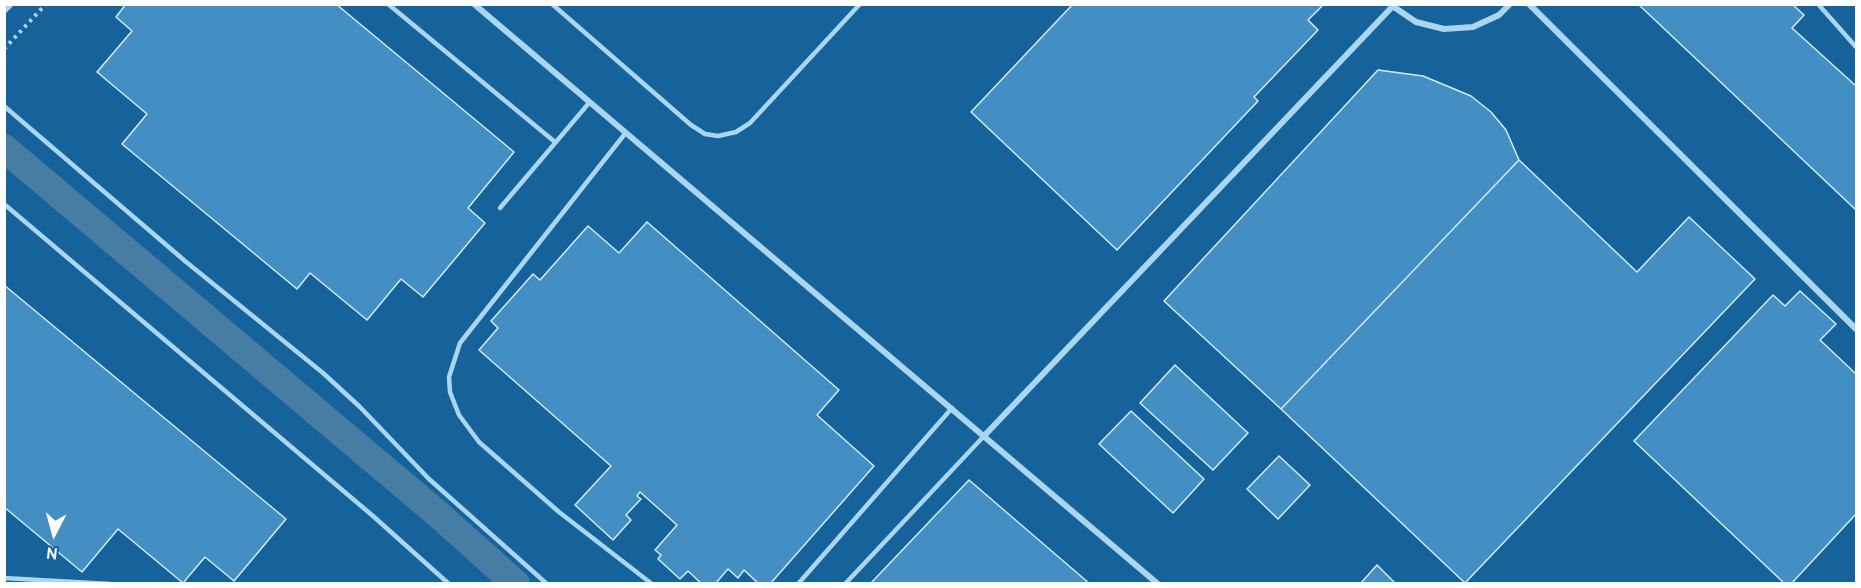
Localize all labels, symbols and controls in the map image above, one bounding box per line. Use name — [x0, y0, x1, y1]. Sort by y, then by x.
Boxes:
north arrow — [24, 504, 84, 564]
text: N — [45, 541, 59, 562]

